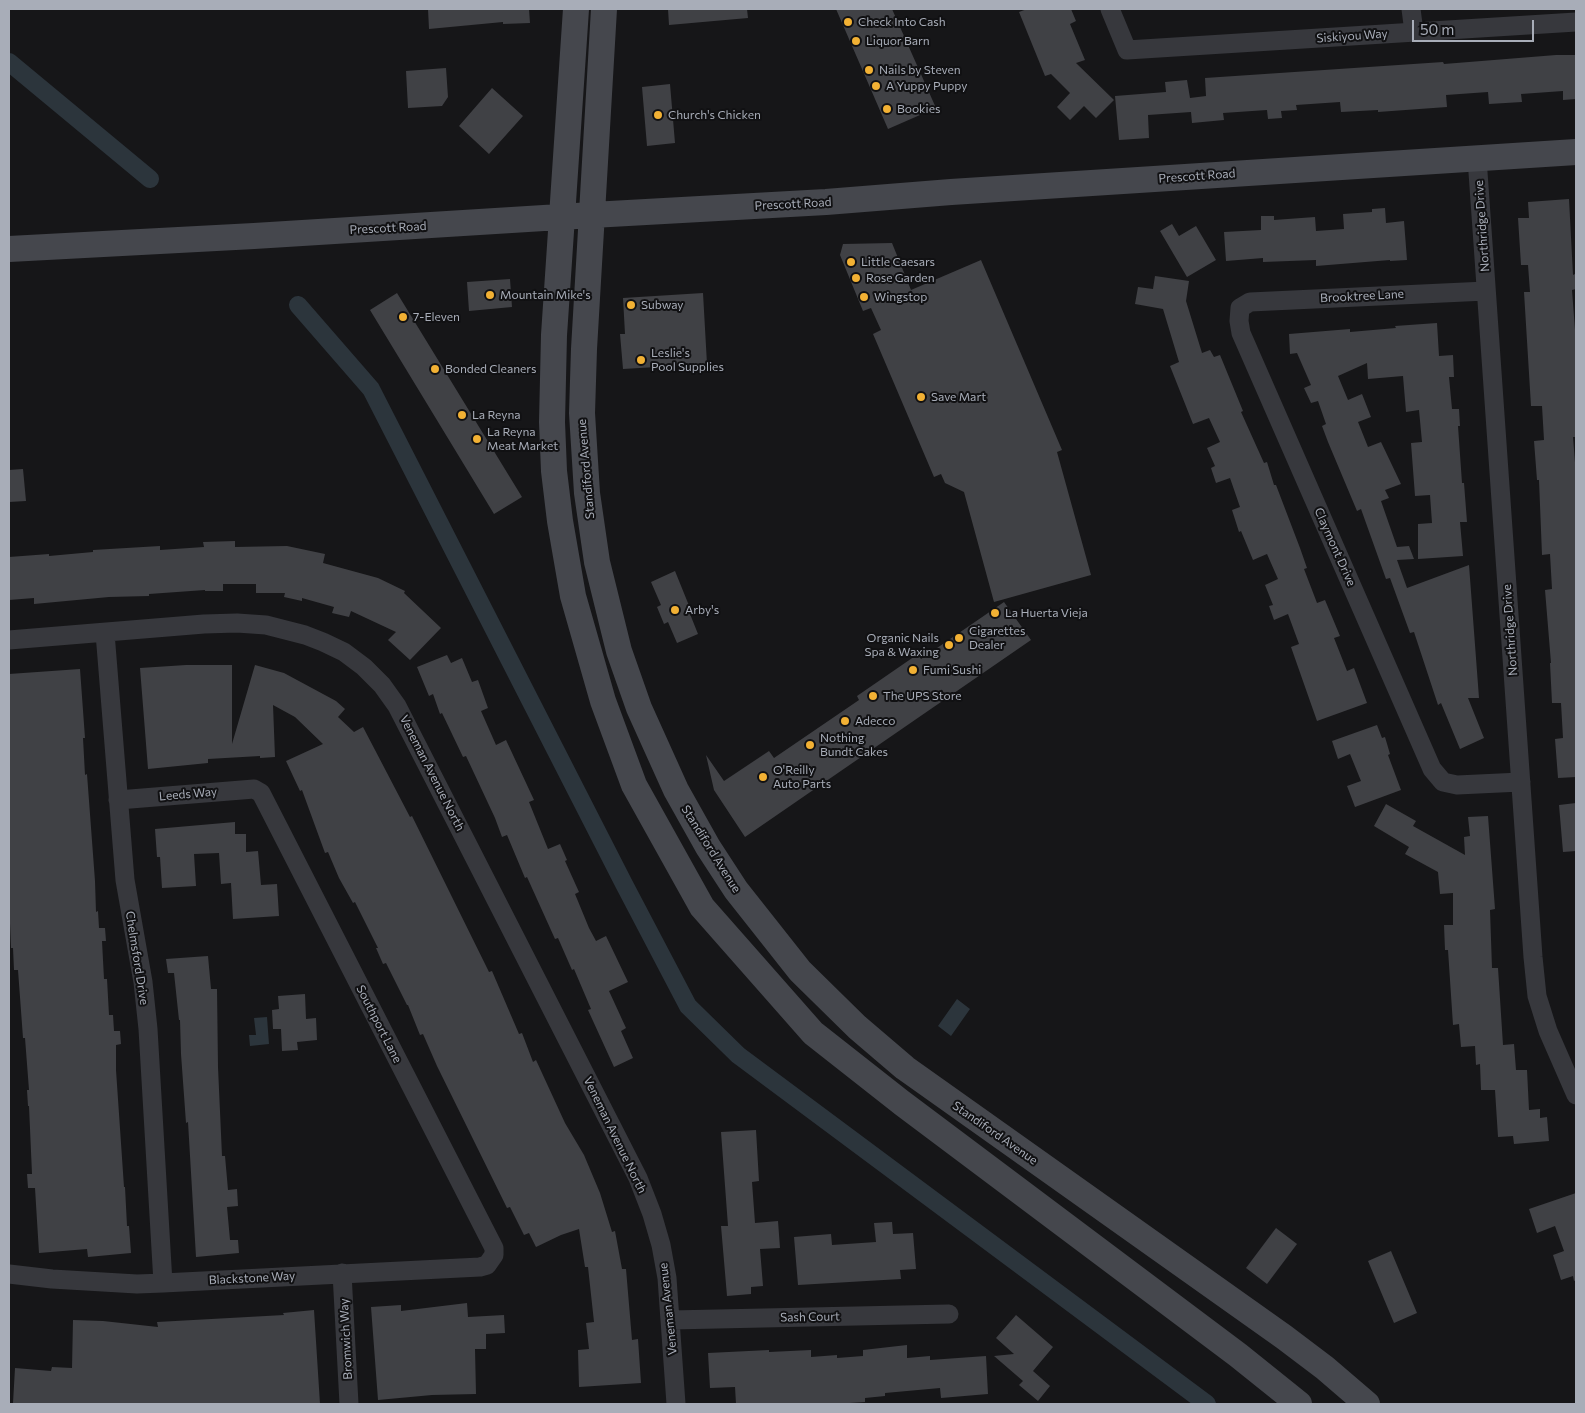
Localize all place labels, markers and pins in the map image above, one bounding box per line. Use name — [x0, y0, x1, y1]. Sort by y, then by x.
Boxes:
place label: Check Into Cash — [858, 15, 946, 29]
marker: Check Into Cash — [842, 16, 854, 28]
place label: Liquor Barn — [866, 34, 930, 48]
marker: Liquor Barn — [850, 35, 862, 47]
place label: Nails by Steven — [879, 63, 961, 77]
marker: Nails by Steven — [863, 64, 875, 76]
place label: A Yuppy Puppy — [886, 79, 967, 93]
marker: A Yuppy Puppy — [870, 80, 882, 92]
place label: Bookies — [897, 102, 940, 116]
marker: Bookies — [881, 103, 893, 115]
place label: Church's Chicken — [668, 108, 761, 122]
marker: Church's Chicken — [652, 109, 664, 121]
place label: Little Caesars — [861, 255, 935, 269]
marker: Little Caesars — [845, 256, 857, 268]
place label: Rose Garden — [866, 271, 935, 285]
marker: Rose Garden — [850, 272, 862, 284]
place label: Mountain Mike's — [500, 288, 591, 302]
marker: Mountain Mike's — [484, 289, 496, 301]
place label: Wingstop — [874, 290, 927, 304]
marker: Wingstop — [858, 291, 870, 303]
place label: Subway — [641, 298, 684, 312]
marker: Subway — [625, 299, 637, 311]
place label: 7-Eleven — [413, 310, 460, 324]
marker: 7-Eleven — [397, 311, 409, 323]
place label: Leslie's Pool Supplies — [651, 346, 724, 374]
marker: Leslie's Pool Supplies — [635, 354, 647, 366]
place label: Bonded Cleaners — [445, 362, 536, 376]
marker: Bonded Cleaners — [429, 363, 441, 375]
place label: Save Mart — [931, 390, 986, 404]
marker: Save Mart — [915, 391, 927, 403]
place label: La Reyna — [472, 408, 521, 422]
marker: La Reyna — [456, 409, 468, 421]
place label: La Reyna Meat Market — [487, 425, 558, 453]
marker: La Reyna Meat Market — [471, 433, 483, 445]
place label: Arby's — [685, 603, 719, 617]
marker: Arby's — [669, 604, 681, 616]
place label: La Huerta Vieja — [1005, 606, 1088, 620]
marker: La Huerta Vieja — [989, 607, 1001, 619]
place label: Cigarettes Dealer — [969, 624, 1025, 652]
place label: Organic Nails Spa & Waxing — [864, 631, 939, 659]
marker: Cigarettes Dealer — [953, 632, 965, 644]
marker: Organic Nails Spa & Waxing — [943, 639, 955, 651]
place label: Fumi Sushi — [923, 663, 981, 677]
marker: Fumi Sushi — [907, 664, 919, 676]
place label: The UPS Store — [883, 689, 962, 703]
marker: The UPS Store — [867, 690, 879, 702]
place label: Adecco — [855, 714, 895, 728]
marker: Adecco — [839, 715, 851, 727]
place label: Nothing Bundt Cakes — [820, 731, 888, 759]
marker: Nothing Bundt Cakes — [804, 739, 816, 751]
place label: O'Reilly Auto Parts — [773, 763, 831, 791]
marker: O'Reilly Auto Parts — [757, 771, 769, 783]

